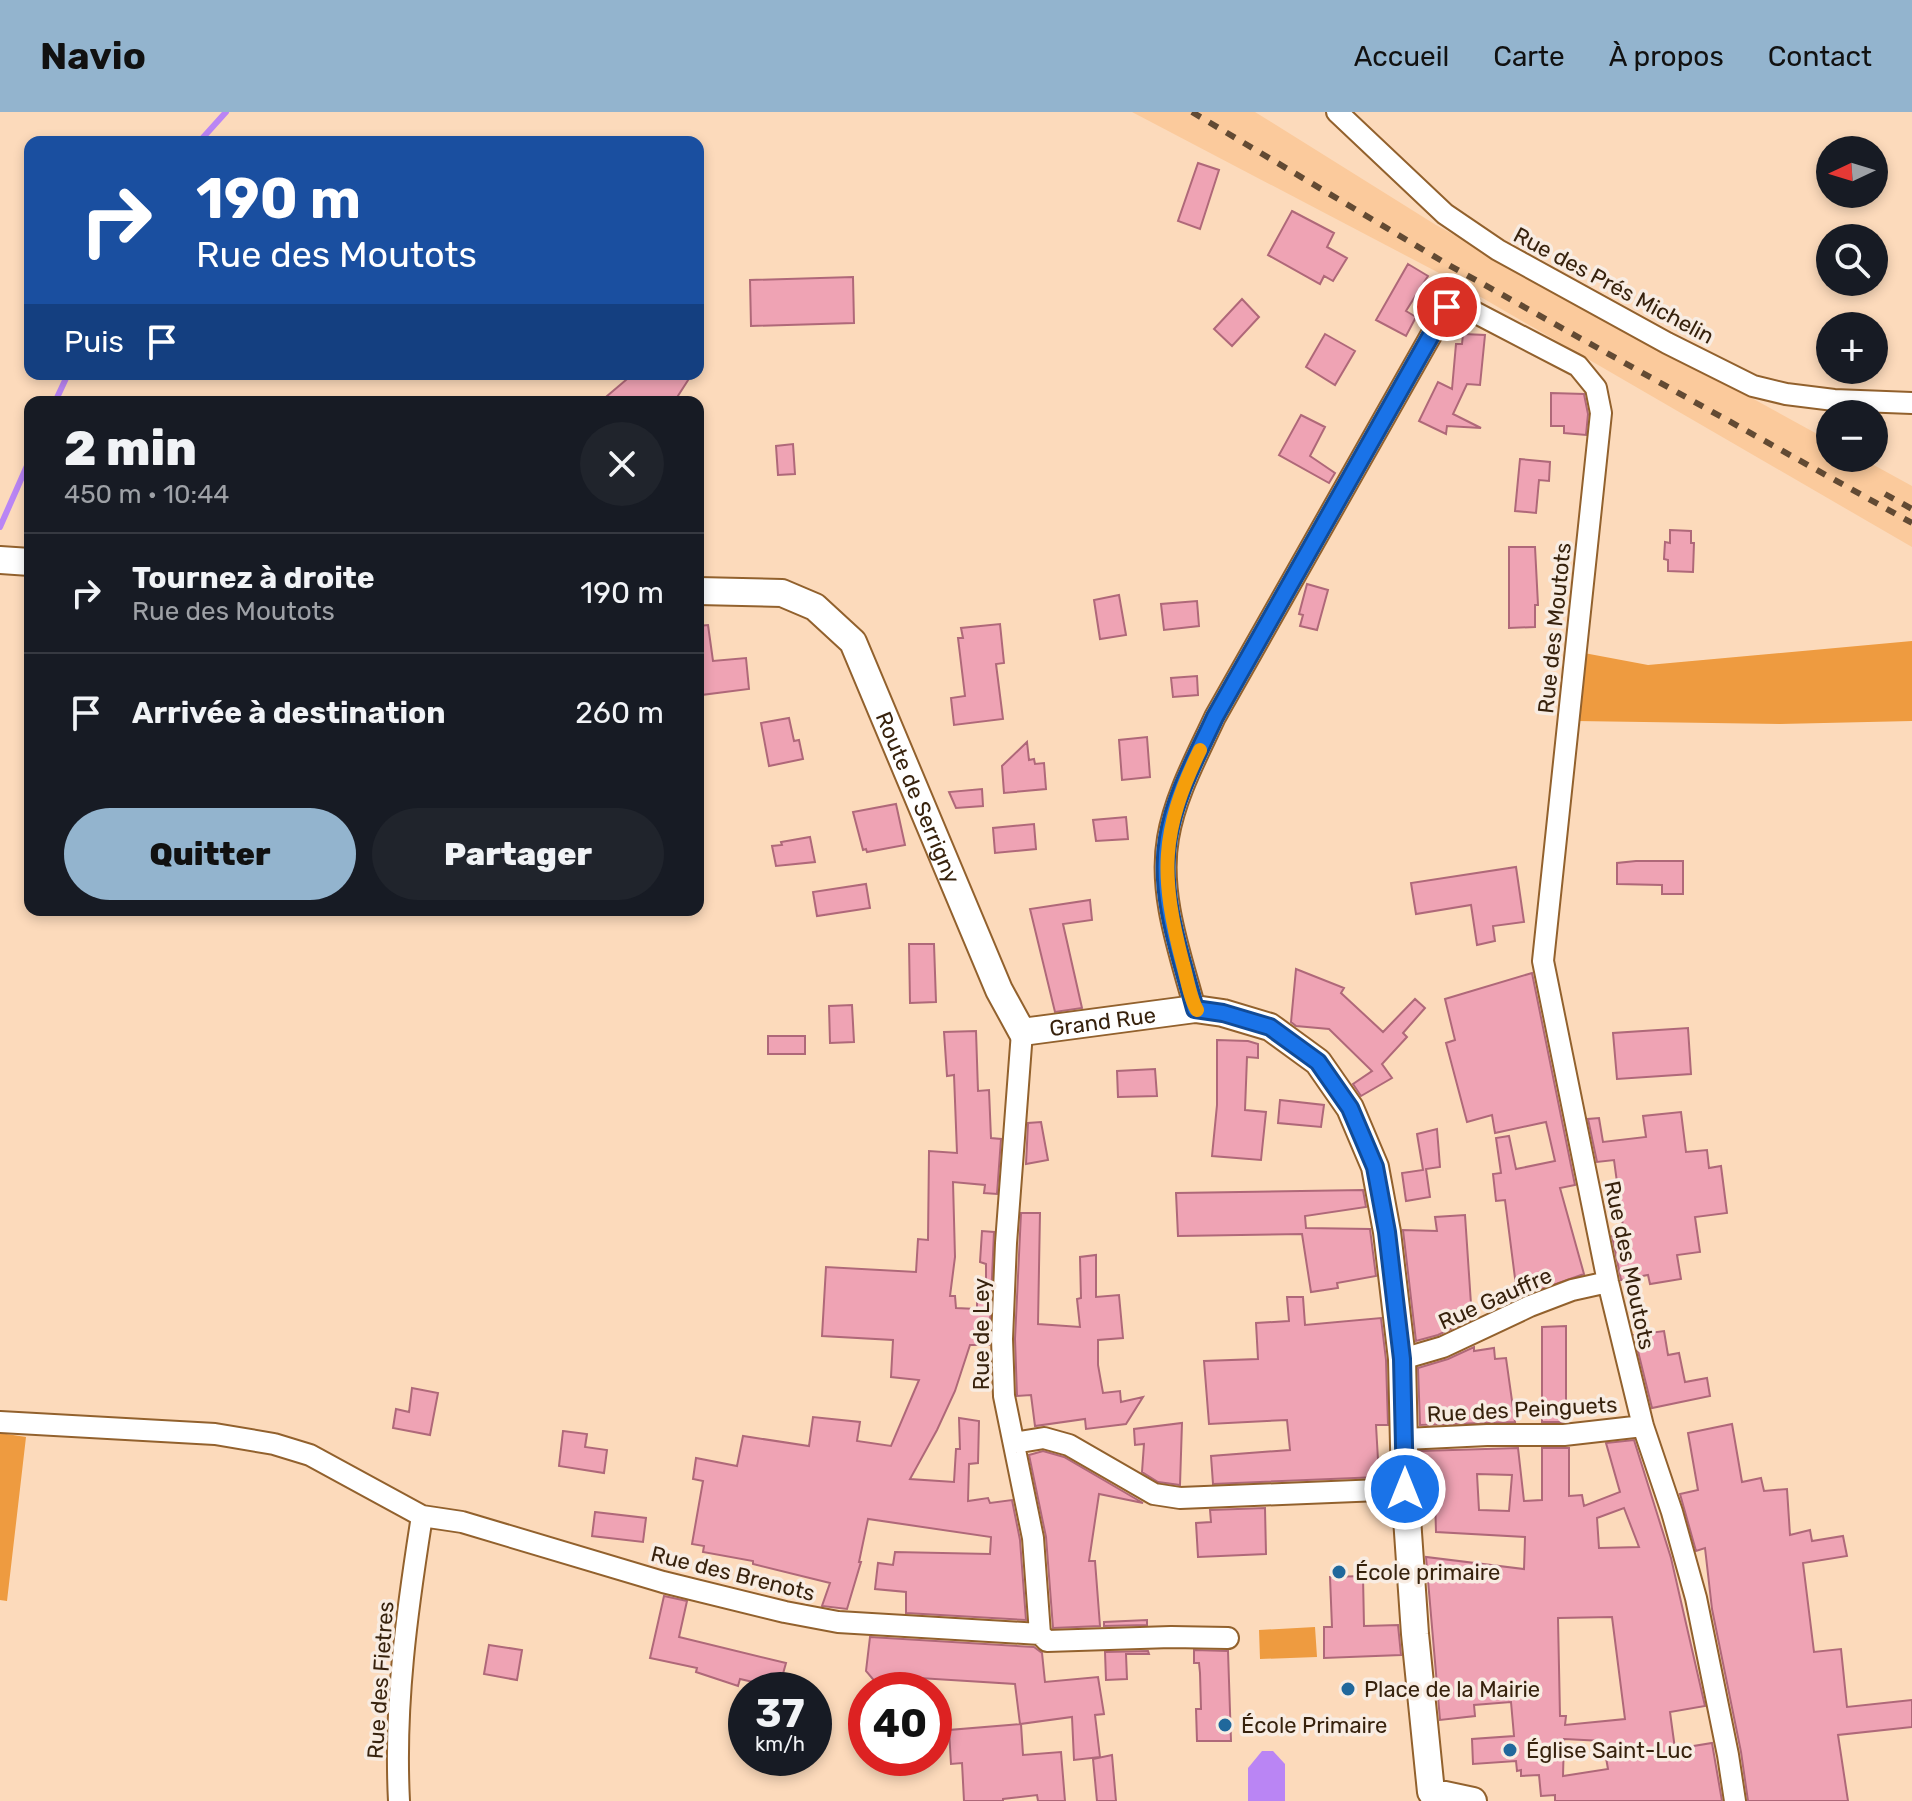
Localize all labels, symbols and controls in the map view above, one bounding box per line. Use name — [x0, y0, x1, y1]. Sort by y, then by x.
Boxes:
text: Navio — [40, 33, 146, 79]
text: Accueil — [1354, 40, 1449, 73]
text: Carte — [1493, 40, 1565, 73]
text: À propos — [1609, 40, 1724, 73]
text: Contact — [1768, 40, 1872, 73]
north arrow — [1816, 136, 1888, 208]
map controls — [1816, 136, 1888, 472]
text: 190 m — [196, 166, 361, 232]
icon: right — [64, 168, 168, 272]
street label: Rue des Prés Michelin — [1509, 221, 1719, 350]
button: search — [1816, 224, 1888, 296]
text: Rue des Moutots — [196, 233, 477, 276]
pin — [1413, 273, 1481, 341]
icon: arrive — [1425, 285, 1469, 329]
button: + — [1816, 312, 1888, 384]
icon: arrive — [140, 320, 184, 364]
text: Puis — [64, 324, 124, 360]
button: − — [1816, 400, 1888, 472]
text: 2 min — [64, 420, 197, 477]
button: close — [580, 422, 664, 506]
text: 450 m · 10:44 — [64, 479, 230, 510]
street label: Rue des Moutots — [1532, 541, 1577, 715]
text: Tournez à droite — [132, 560, 375, 596]
icon: right — [64, 571, 108, 615]
text: 190 m — [580, 575, 664, 611]
text: Rue des Moutots — [132, 596, 335, 627]
icon: arrive — [64, 691, 108, 735]
text: Arrivée à destination — [132, 695, 446, 731]
text: 260 m — [575, 695, 664, 731]
street label: Route de Serrigny — [870, 708, 966, 887]
button: Quitter — [64, 808, 356, 900]
button: Partager — [372, 808, 664, 900]
street label: Grand Rue — [1048, 1001, 1157, 1042]
street label: Rue des Moutots — [1598, 1178, 1661, 1352]
street label: Rue Gauffre — [1434, 1261, 1556, 1335]
street label: Rue de Ley — [968, 1278, 995, 1390]
street label: Rue des Peinguets — [1426, 1391, 1618, 1428]
position arrow — [1363, 1447, 1447, 1531]
street label: Rue des Brenots — [648, 1540, 818, 1607]
place label: École primaire — [1355, 1559, 1500, 1586]
marker: École primaire — [1330, 1563, 1348, 1581]
street label: Rue des Fietres — [362, 1600, 399, 1760]
speed limit sign: 40 — [848, 1672, 952, 1776]
place label: Place de la Mairie — [1364, 1676, 1540, 1703]
marker: Place de la Mairie — [1339, 1680, 1357, 1698]
text: 37 — [755, 1690, 805, 1737]
place label: École Primaire — [1241, 1712, 1387, 1739]
marker: École Primaire — [1216, 1716, 1234, 1734]
text: km/h — [755, 1732, 805, 1756]
place label: Église Saint-Luc — [1526, 1737, 1693, 1764]
marker: Église Saint-Luc — [1501, 1741, 1519, 1759]

